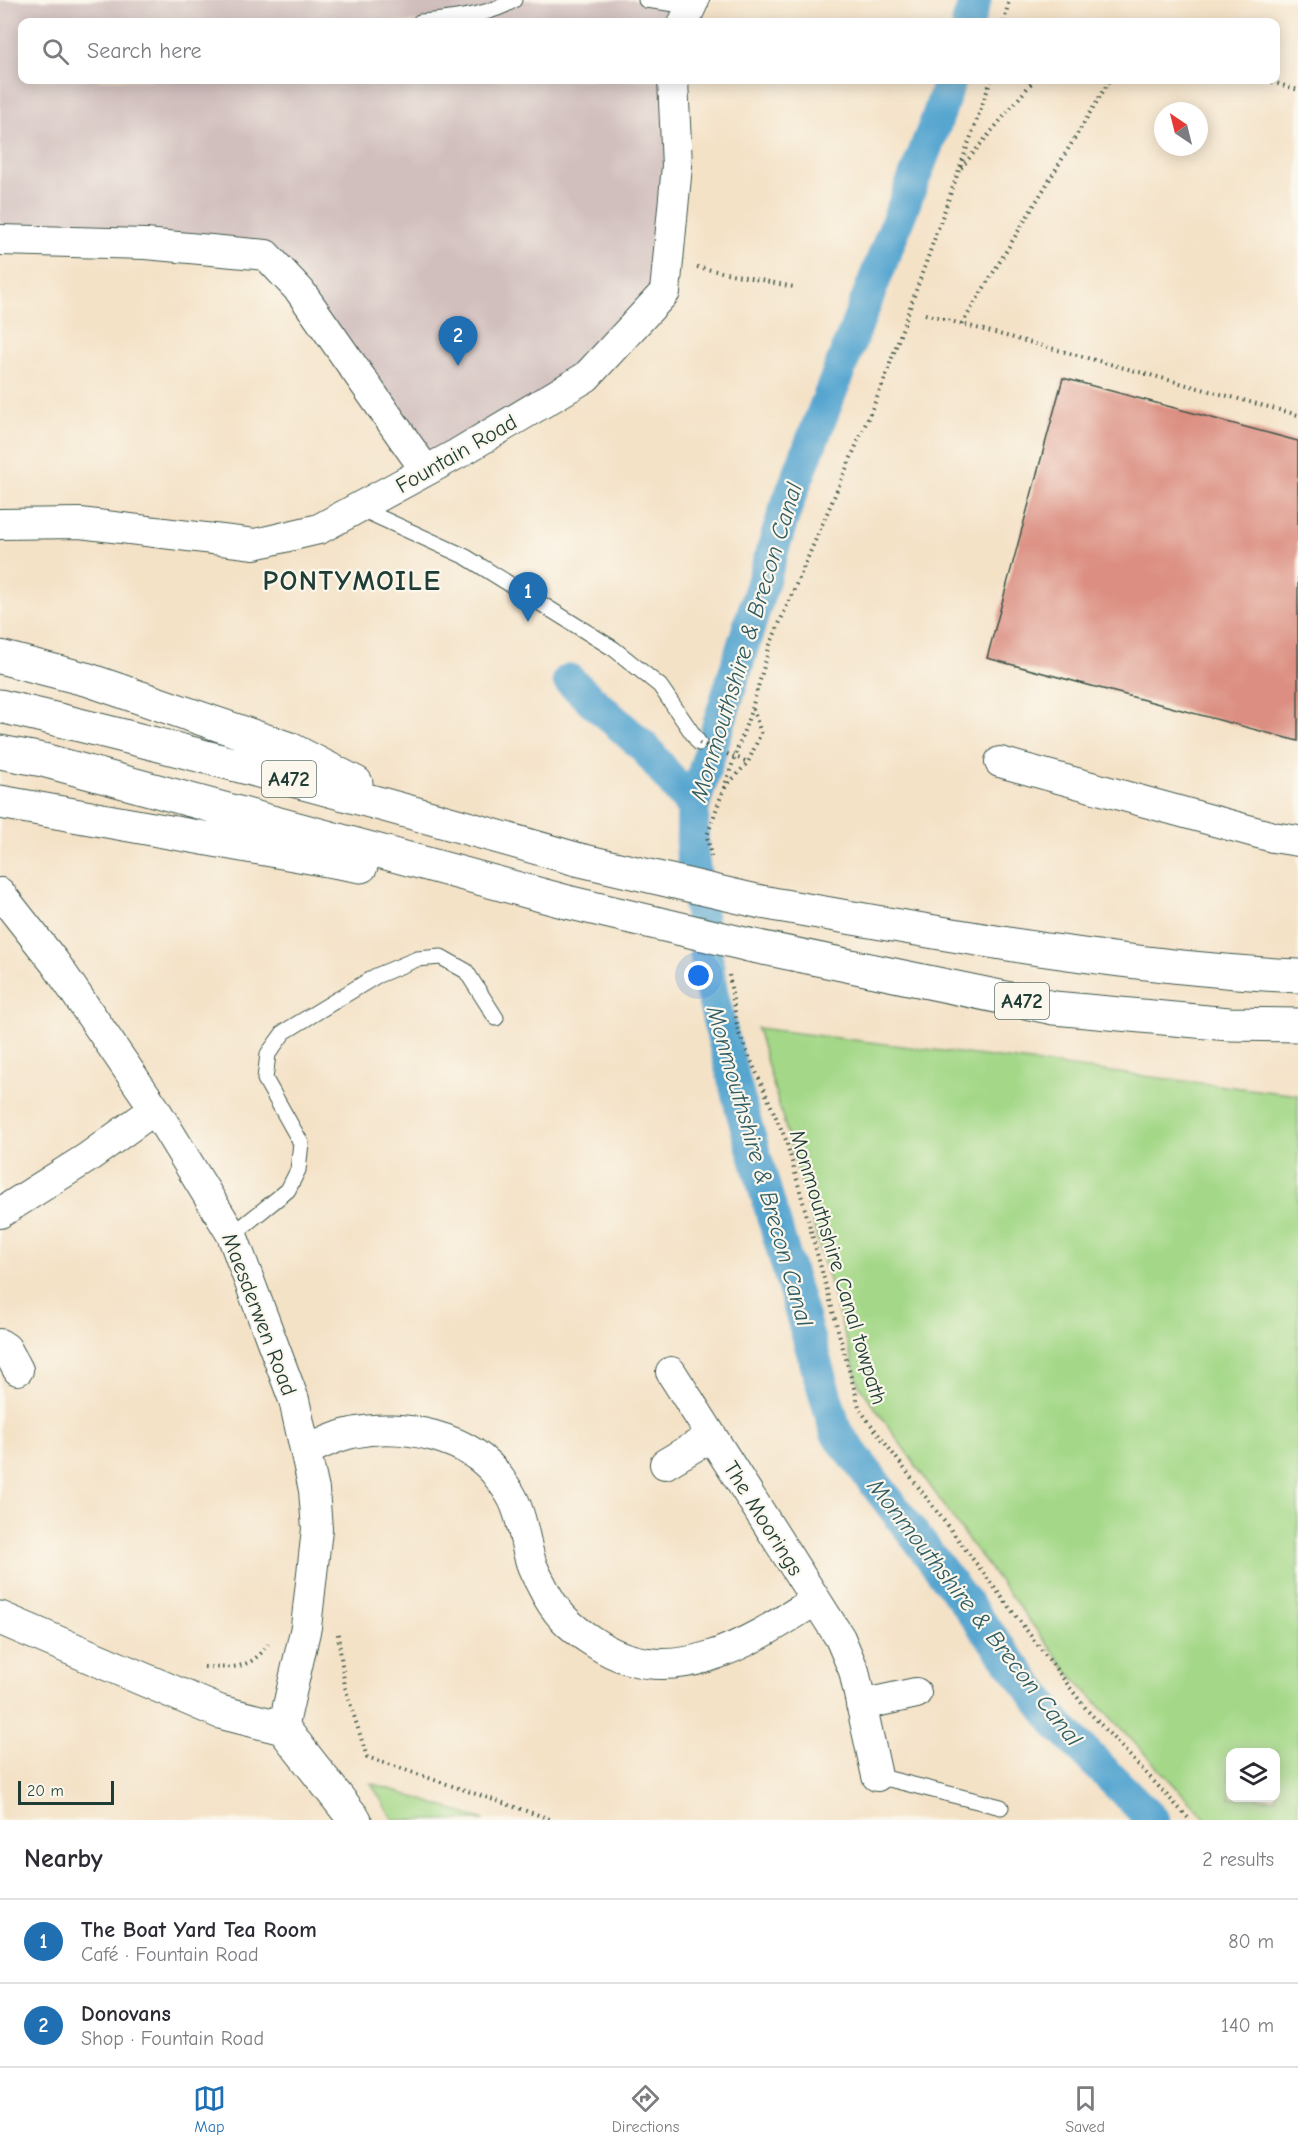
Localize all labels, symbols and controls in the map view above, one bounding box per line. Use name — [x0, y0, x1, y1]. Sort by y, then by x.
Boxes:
search box — [18, 18, 1280, 84]
icon: search — [39, 35, 72, 68]
text: Search here — [87, 38, 202, 64]
north arrow — [1154, 102, 1208, 156]
pin: 2 — [438, 316, 478, 366]
street label: Fountain Road — [391, 409, 522, 499]
water label: Monmouthshire & Brecon Canal — [684, 478, 808, 806]
district label: PONTYMOILE — [262, 565, 442, 597]
pin: 1 — [508, 572, 548, 622]
road number: A472 — [262, 761, 316, 797]
your location — [684, 961, 713, 990]
road number: A472 — [995, 983, 1049, 1019]
water label: Monmouthshire & Brecon Canal — [701, 1002, 819, 1330]
street label: Monmouthshire Canal towpath — [784, 1127, 892, 1408]
street label: Maesderwen Road — [216, 1229, 302, 1399]
street label: The Moorings — [718, 1456, 809, 1581]
water label: Monmouthshire & Brecon Canal — [861, 1472, 1089, 1752]
map controls — [1226, 1748, 1280, 1802]
button: layers — [1226, 1748, 1280, 1802]
scale bar — [18, 1778, 114, 1806]
text: 20 m — [27, 1782, 64, 1800]
text: Nearby — [24, 1844, 103, 1874]
text: 2 results — [1202, 1848, 1274, 1871]
text: The Boat Yard Tea Room — [81, 1917, 317, 1943]
text: 1 — [40, 1930, 47, 1953]
text: 80 m — [1228, 1930, 1274, 1953]
text: Café · Fountain Road — [81, 1943, 259, 1966]
text: Donovans — [81, 2001, 171, 2027]
text: 2 — [39, 2014, 48, 2037]
text: 140 m — [1221, 2014, 1274, 2037]
text: Shop · Fountain Road — [81, 2027, 264, 2050]
tab: Map — [193, 2082, 226, 2136]
tab: Directions — [612, 2082, 679, 2136]
tab: Saved — [1065, 2082, 1105, 2136]

